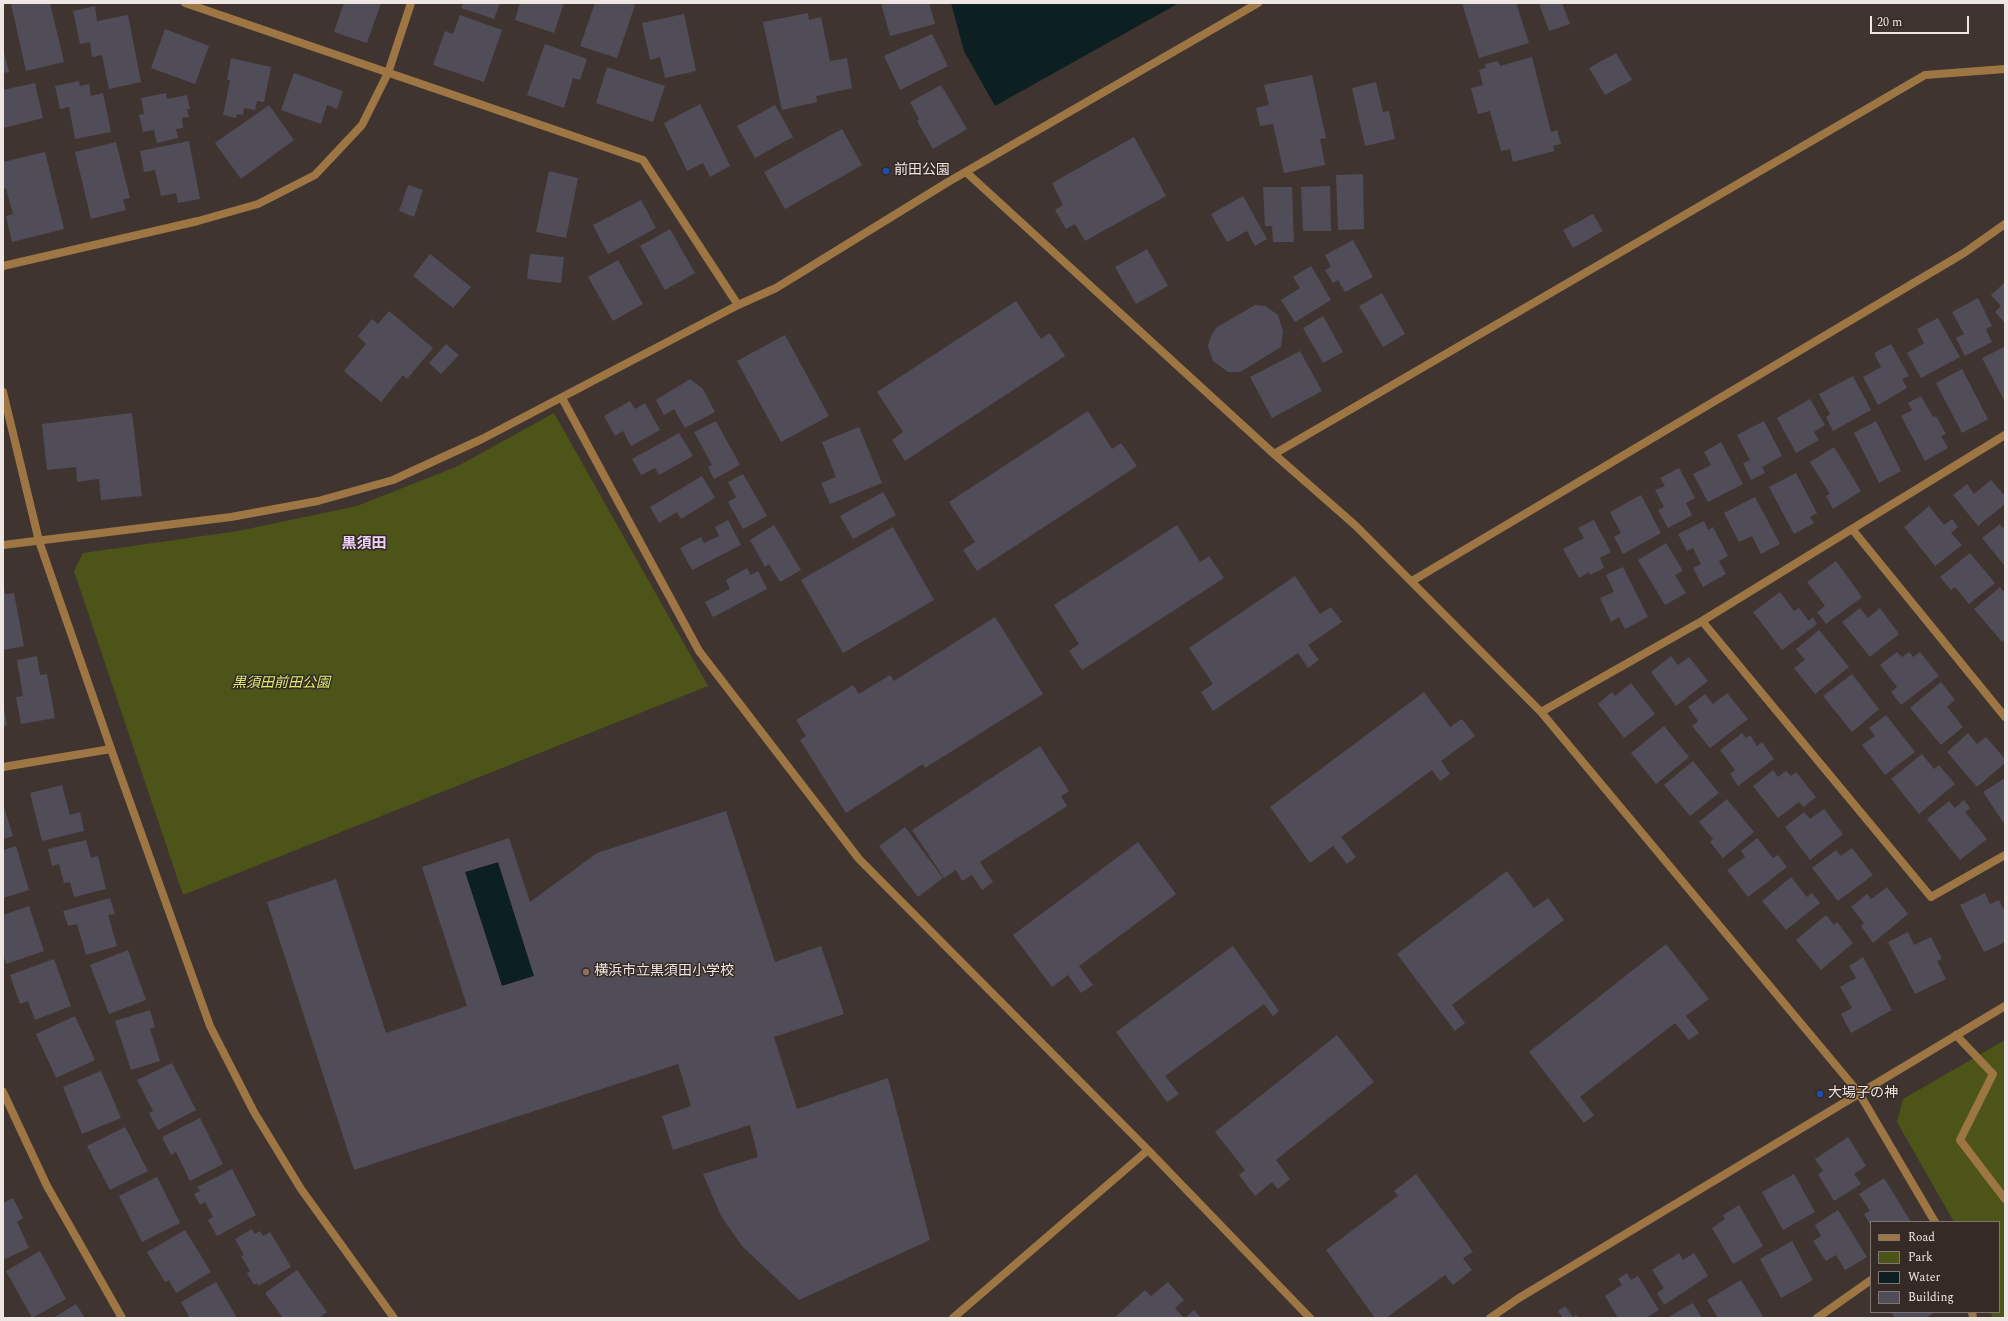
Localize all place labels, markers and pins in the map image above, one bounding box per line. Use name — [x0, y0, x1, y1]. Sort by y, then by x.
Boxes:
place label: 前田公園 — [894, 163, 950, 179]
marker: 前田公園 — [881, 166, 891, 176]
place label: 横浜市立黒須田小学校 — [594, 964, 734, 980]
marker: 横浜市立黒須田小学校 — [581, 967, 591, 977]
place label: 大場子の神 — [1828, 1086, 1898, 1102]
marker: 大場子の神 — [1815, 1089, 1825, 1099]

